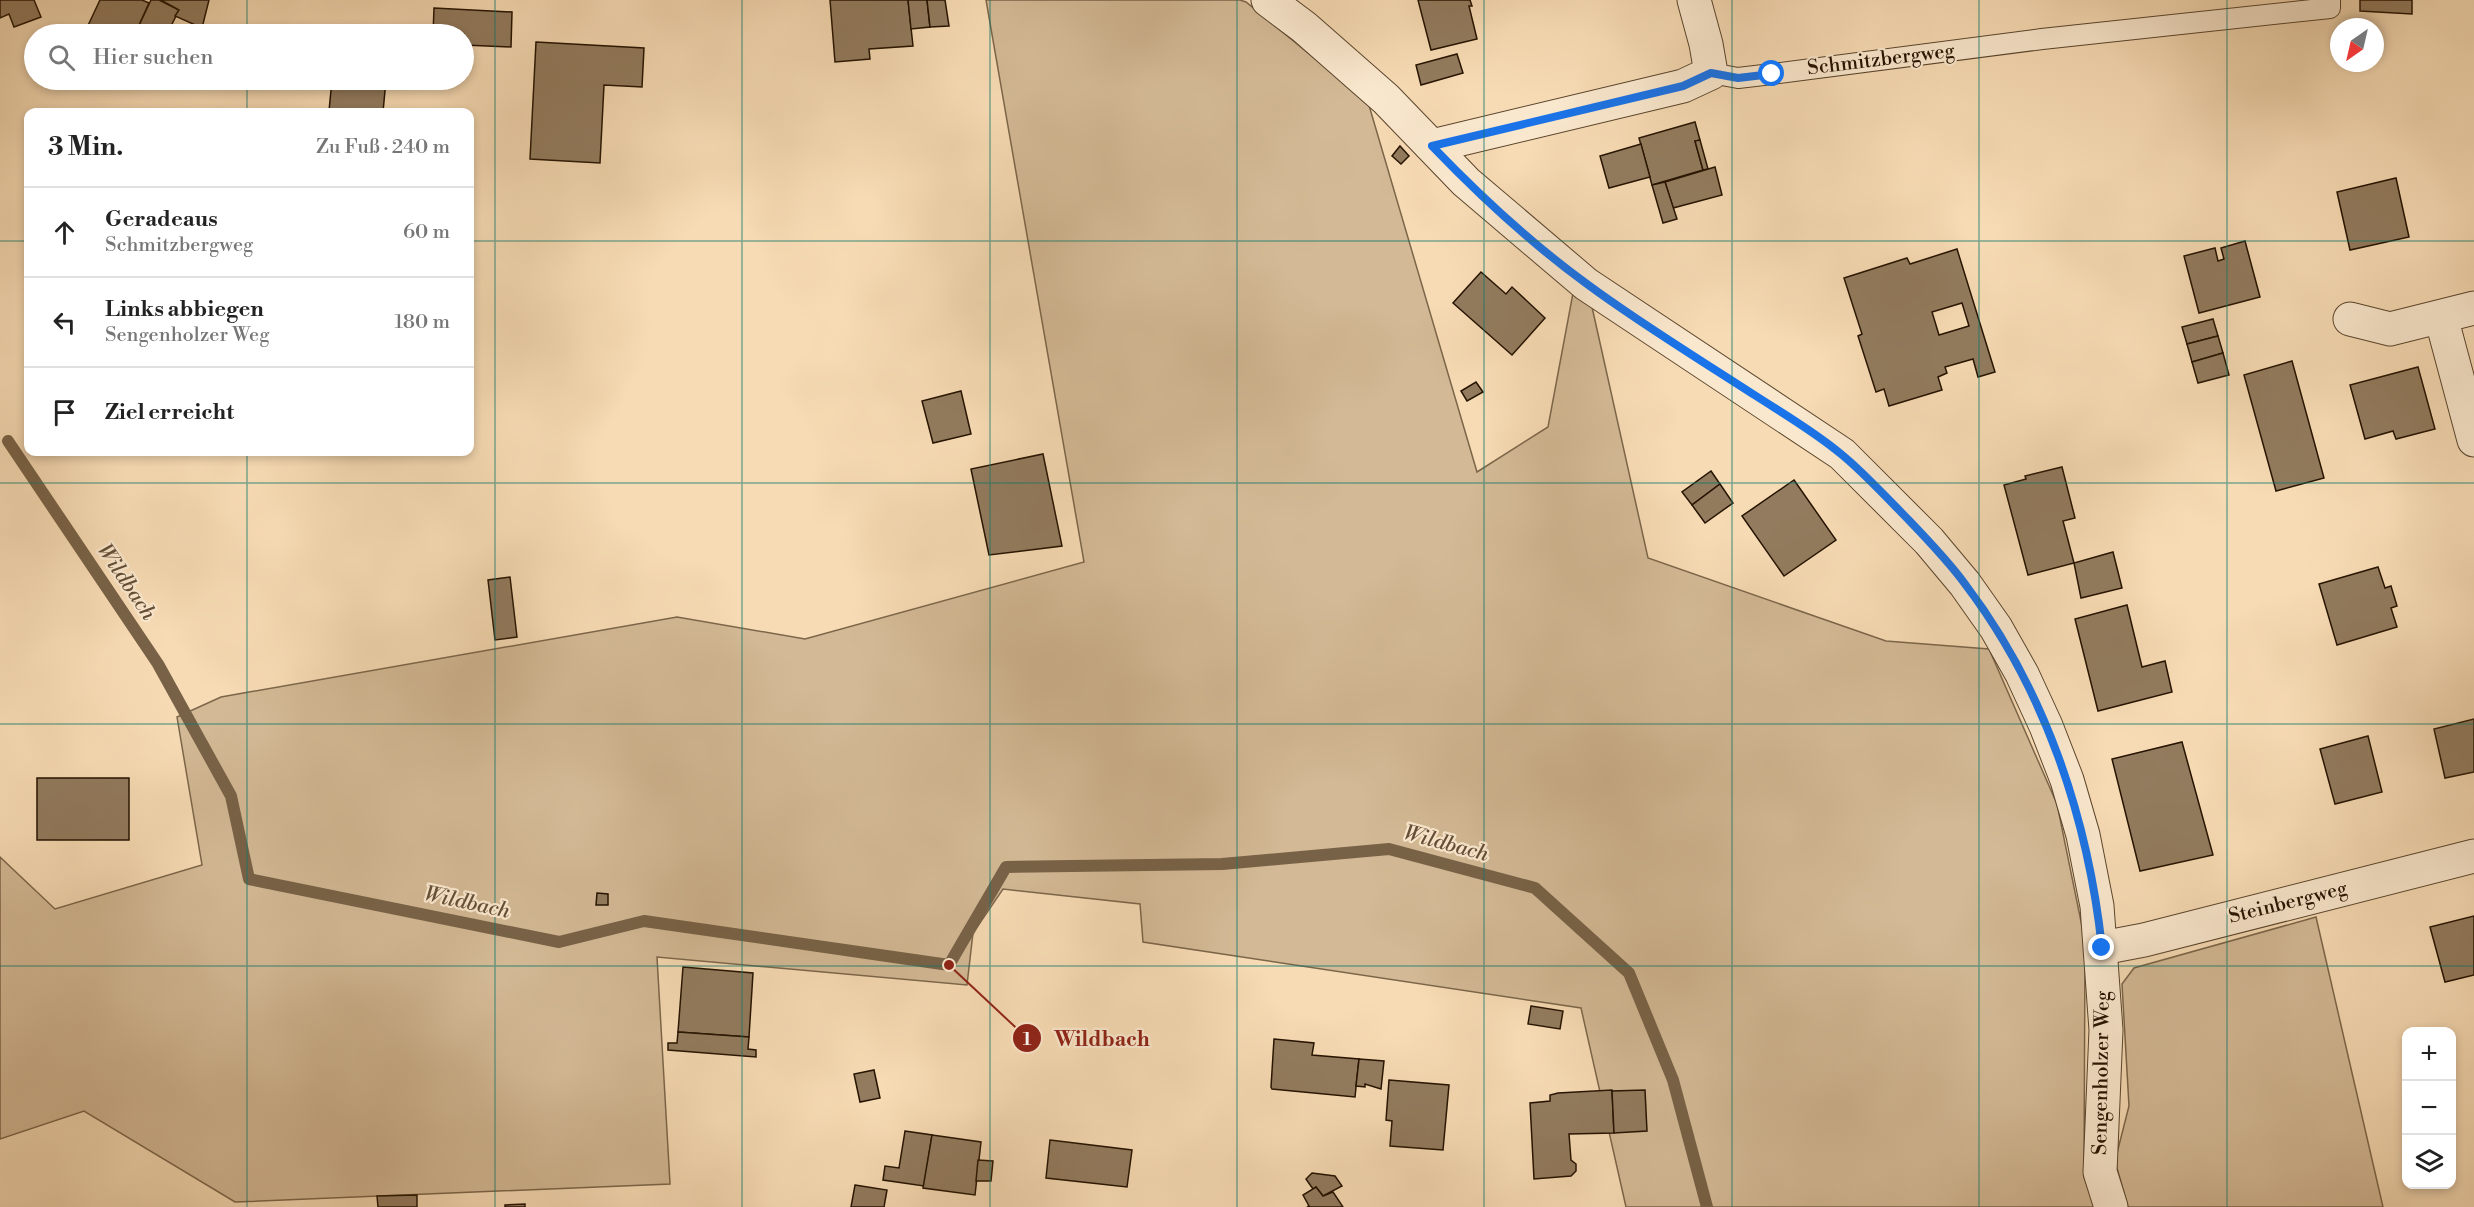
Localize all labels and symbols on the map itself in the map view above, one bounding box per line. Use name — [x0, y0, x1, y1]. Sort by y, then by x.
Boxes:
north arrow — [2330, 18, 2384, 72]
street label: Schmitzbergweg — [1806, 38, 1957, 81]
route start — [1758, 60, 1784, 86]
water label: Wildbach — [91, 539, 161, 626]
water label: Wildbach — [1401, 820, 1492, 868]
street label: Steinbergweg — [2226, 876, 2351, 930]
water label: Wildbach — [422, 881, 512, 925]
route end — [2088, 934, 2114, 960]
street label: Sengenholzer Weg — [2088, 990, 2116, 1155]
callout: Wildbach — [1012, 1019, 1162, 1058]
text: Wildbach — [1053, 1027, 1150, 1053]
text: 1 — [1023, 1028, 1032, 1051]

